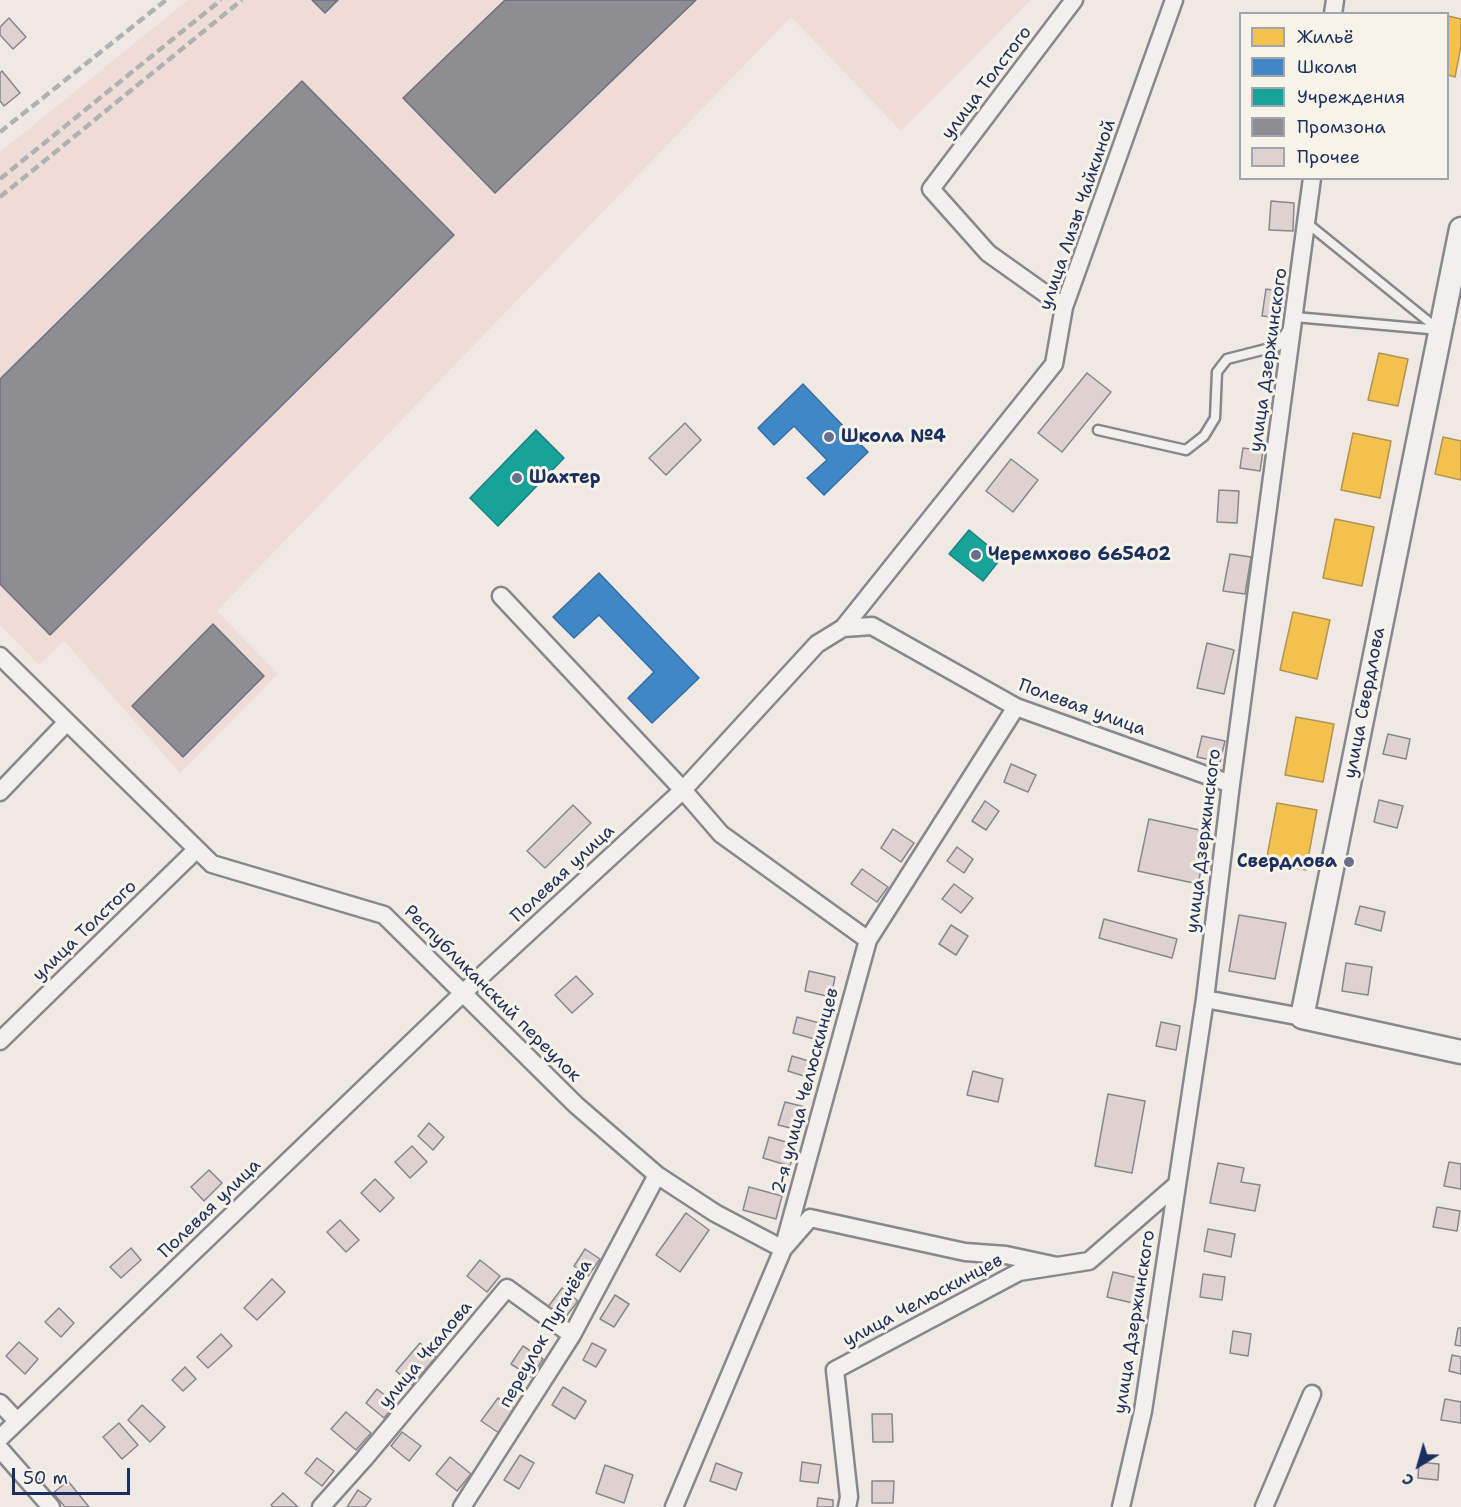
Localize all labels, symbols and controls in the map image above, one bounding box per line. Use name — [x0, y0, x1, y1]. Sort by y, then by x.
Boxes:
legend — [1239, 12, 1449, 180]
street label: улица Толстого — [937, 22, 1037, 144]
text: Жильё — [1297, 25, 1354, 49]
text: Школы — [1297, 55, 1357, 79]
text: Учреждения — [1297, 85, 1405, 109]
text: Промзона — [1297, 115, 1386, 139]
street label: улица Лизы Чайкиной — [1035, 117, 1121, 313]
text: Прочее — [1297, 145, 1360, 169]
street label: улица Дзержинского — [1245, 267, 1293, 453]
place label: Школа №4 — [841, 426, 946, 448]
marker: Школа №4 — [822, 430, 836, 444]
place label: Шахтер — [529, 467, 601, 489]
marker: Шахтер — [510, 471, 524, 485]
place label: Черемхово 665402 — [988, 544, 1171, 566]
marker: Черемхово 665402 — [969, 548, 983, 562]
street label: улица Свердлова — [1340, 626, 1390, 780]
street label: Полевая улица — [1016, 675, 1148, 741]
street label: улица Дзержинского — [1182, 748, 1226, 934]
street label: Полевая улица — [507, 821, 619, 927]
place label: Свердлова — [1237, 851, 1337, 873]
marker: Свердлова — [1342, 855, 1356, 869]
street label: улица Толстого — [29, 876, 141, 986]
street label: Республиканский переулок — [399, 901, 585, 1087]
street label: 2-я улица Челюскинцев — [768, 986, 844, 1196]
street label: Полевая улица — [154, 1155, 266, 1263]
street label: улица Дзержинского — [1110, 1229, 1160, 1415]
street label: улица Челюскинцев — [840, 1250, 1006, 1352]
street label: переулок Пугачёва — [495, 1256, 597, 1412]
street label: улица Чкалова — [375, 1297, 477, 1413]
north arrow — [1389, 1435, 1449, 1495]
scale bar — [15, 1456, 134, 1494]
text: 50 m — [23, 1466, 68, 1490]
text: С — [1398, 1468, 1418, 1491]

